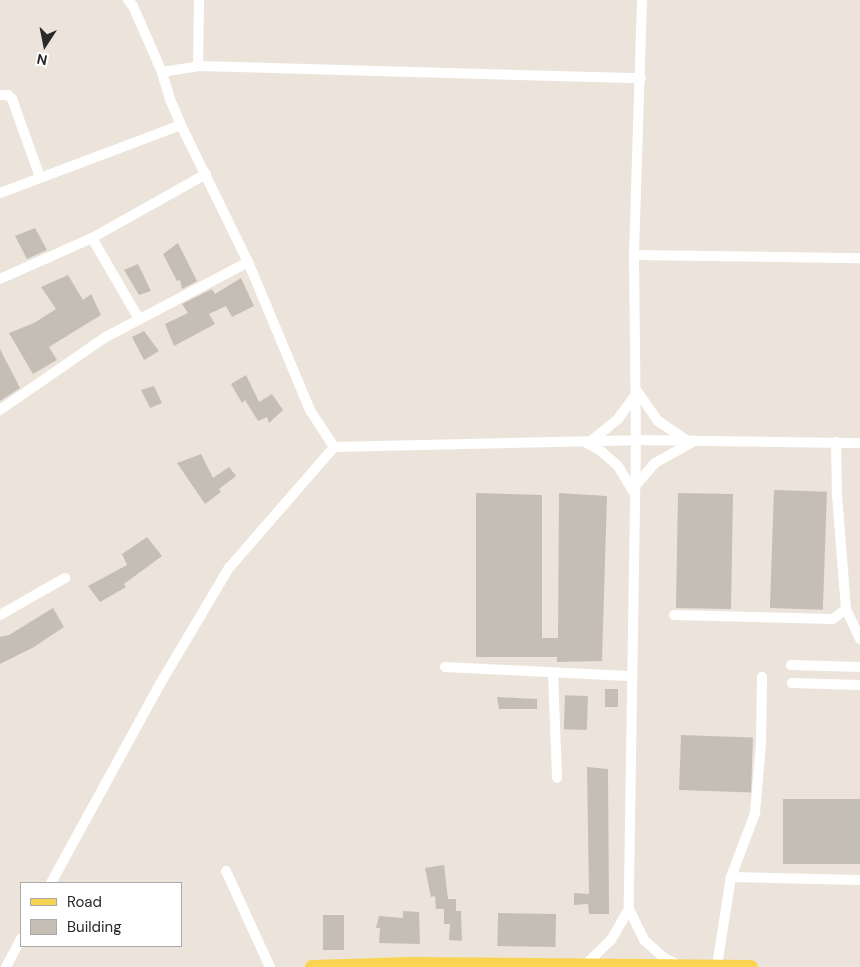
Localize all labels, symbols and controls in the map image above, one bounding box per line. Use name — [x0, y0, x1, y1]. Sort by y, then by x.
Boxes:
north arrow — [20, 20, 70, 70]
text: N — [35, 50, 49, 70]
legend — [20, 882, 182, 947]
text: Road — [67, 892, 102, 912]
text: Building — [67, 917, 122, 937]

